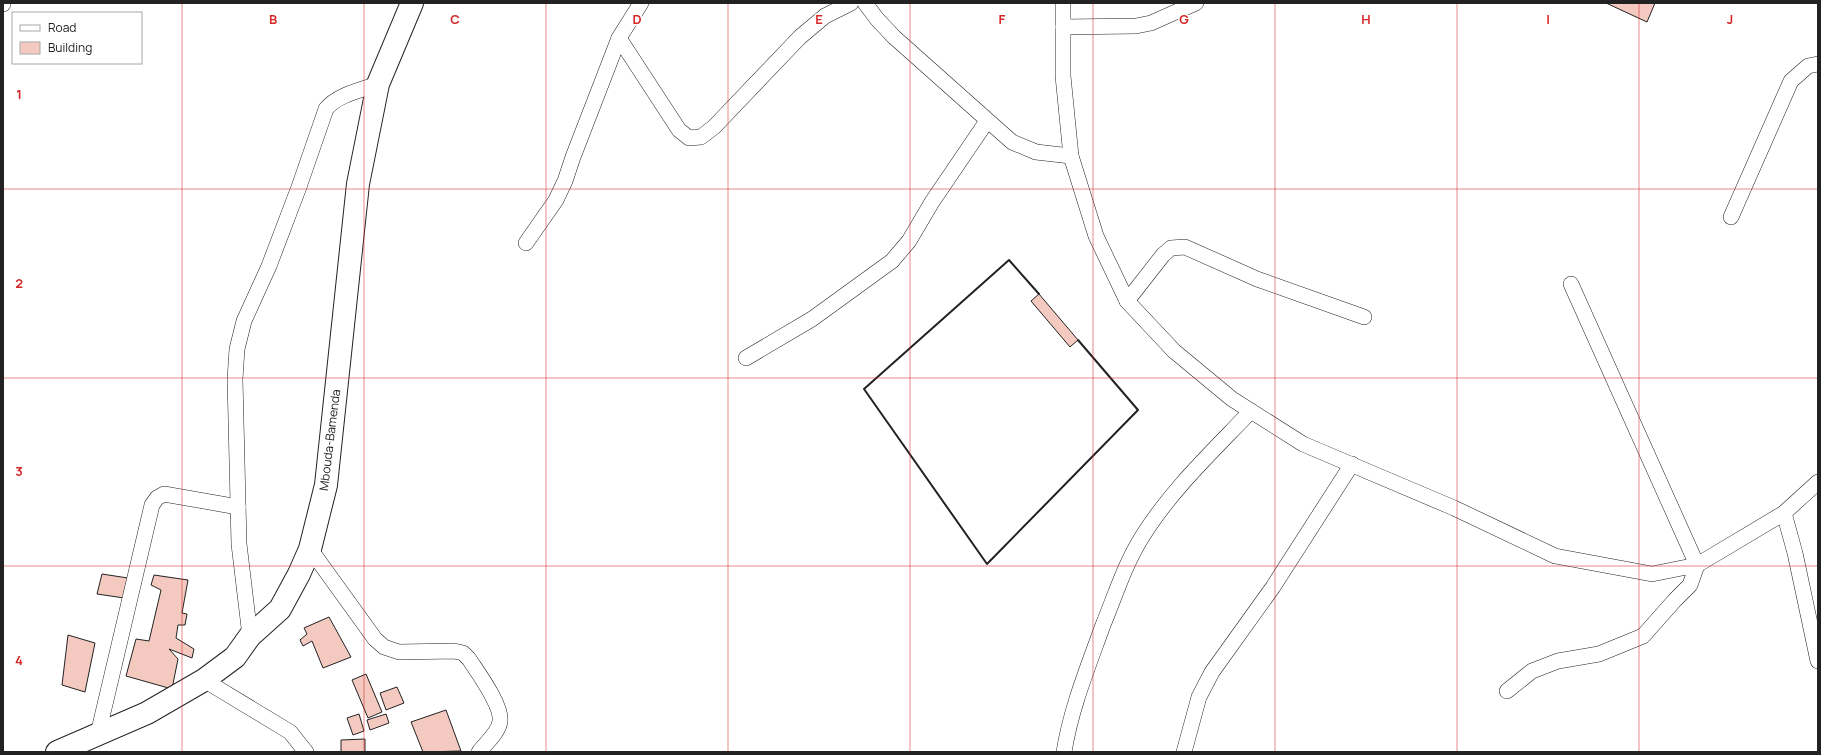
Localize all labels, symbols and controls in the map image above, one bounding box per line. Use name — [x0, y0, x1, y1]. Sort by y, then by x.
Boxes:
text: B — [269, 10, 277, 28]
text: C — [450, 10, 460, 28]
text: D — [632, 10, 642, 28]
text: E — [815, 10, 823, 28]
text: F — [999, 10, 1006, 28]
text: G — [1179, 10, 1189, 28]
text: H — [1361, 10, 1371, 28]
text: I — [1546, 10, 1550, 28]
text: J — [1727, 10, 1733, 28]
legend — [12, 12, 142, 64]
text: Road — [48, 19, 76, 36]
text: Building — [48, 39, 92, 56]
text: 1 — [16, 85, 22, 103]
text: 2 — [15, 274, 23, 292]
street label: Mbouda-Bamenda — [315, 388, 344, 492]
text: 3 — [15, 462, 23, 480]
text: 4 — [15, 651, 23, 669]

